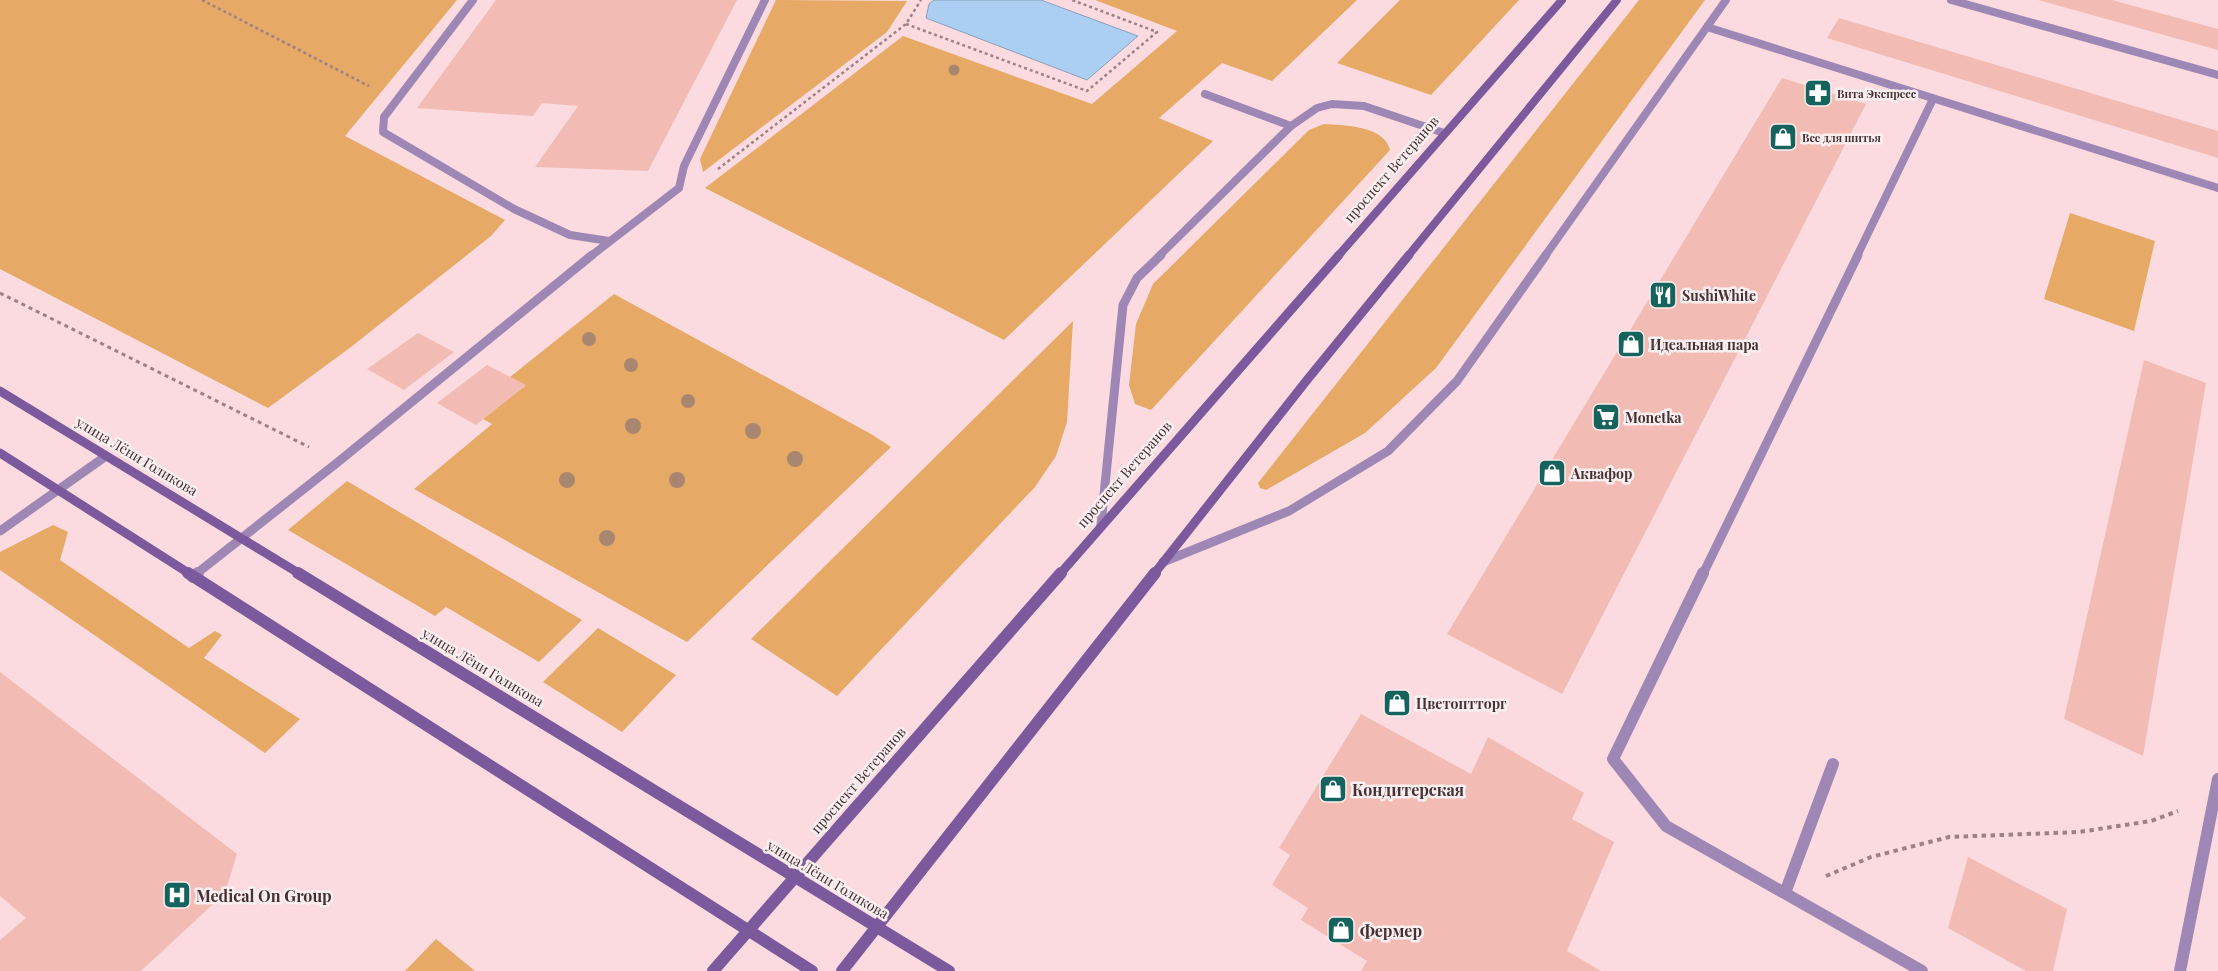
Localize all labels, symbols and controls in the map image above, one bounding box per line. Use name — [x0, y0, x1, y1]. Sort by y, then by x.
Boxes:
pharmacy icon: Вита Экспресс — [1803, 78, 1833, 108]
place label: Вита Экспресс — [1837, 86, 1917, 101]
street label: проспект Ветеранов — [1339, 111, 1443, 226]
shop icon: Все для шитья — [1768, 122, 1798, 152]
place label: Все для шитья — [1802, 130, 1881, 145]
restaurant icon: SushiWhite — [1648, 280, 1678, 310]
place label: SushiWhite — [1682, 286, 1756, 305]
shop icon: Идеальная пара — [1616, 329, 1646, 359]
place label: Идеальная пара — [1650, 335, 1760, 354]
supermarket icon: Monetka — [1591, 402, 1621, 432]
place label: Monetka — [1625, 408, 1682, 427]
street label: улица Лёни Голикова — [72, 412, 201, 500]
street label: проспект Ветеранов — [1072, 416, 1176, 531]
shop icon: Аквафор — [1537, 458, 1567, 488]
place label: Аквафор — [1570, 464, 1632, 483]
street label: улица Лёни Голикова — [418, 623, 547, 711]
shop icon: Цветоптторг — [1382, 688, 1412, 718]
place label: Цветоптторг — [1416, 694, 1507, 713]
street label: проспект Ветеранов — [806, 722, 910, 837]
shop icon: Кондитерская — [1318, 774, 1348, 804]
place label: Кондитерская — [1352, 779, 1464, 800]
street label: улица Лёни Голикова — [763, 835, 892, 923]
hospital icon: Medical On Group — [162, 880, 192, 910]
place label: Medical On Group — [196, 885, 332, 906]
shop icon: Фермер — [1326, 915, 1356, 945]
place label: Фермер — [1360, 920, 1422, 941]

